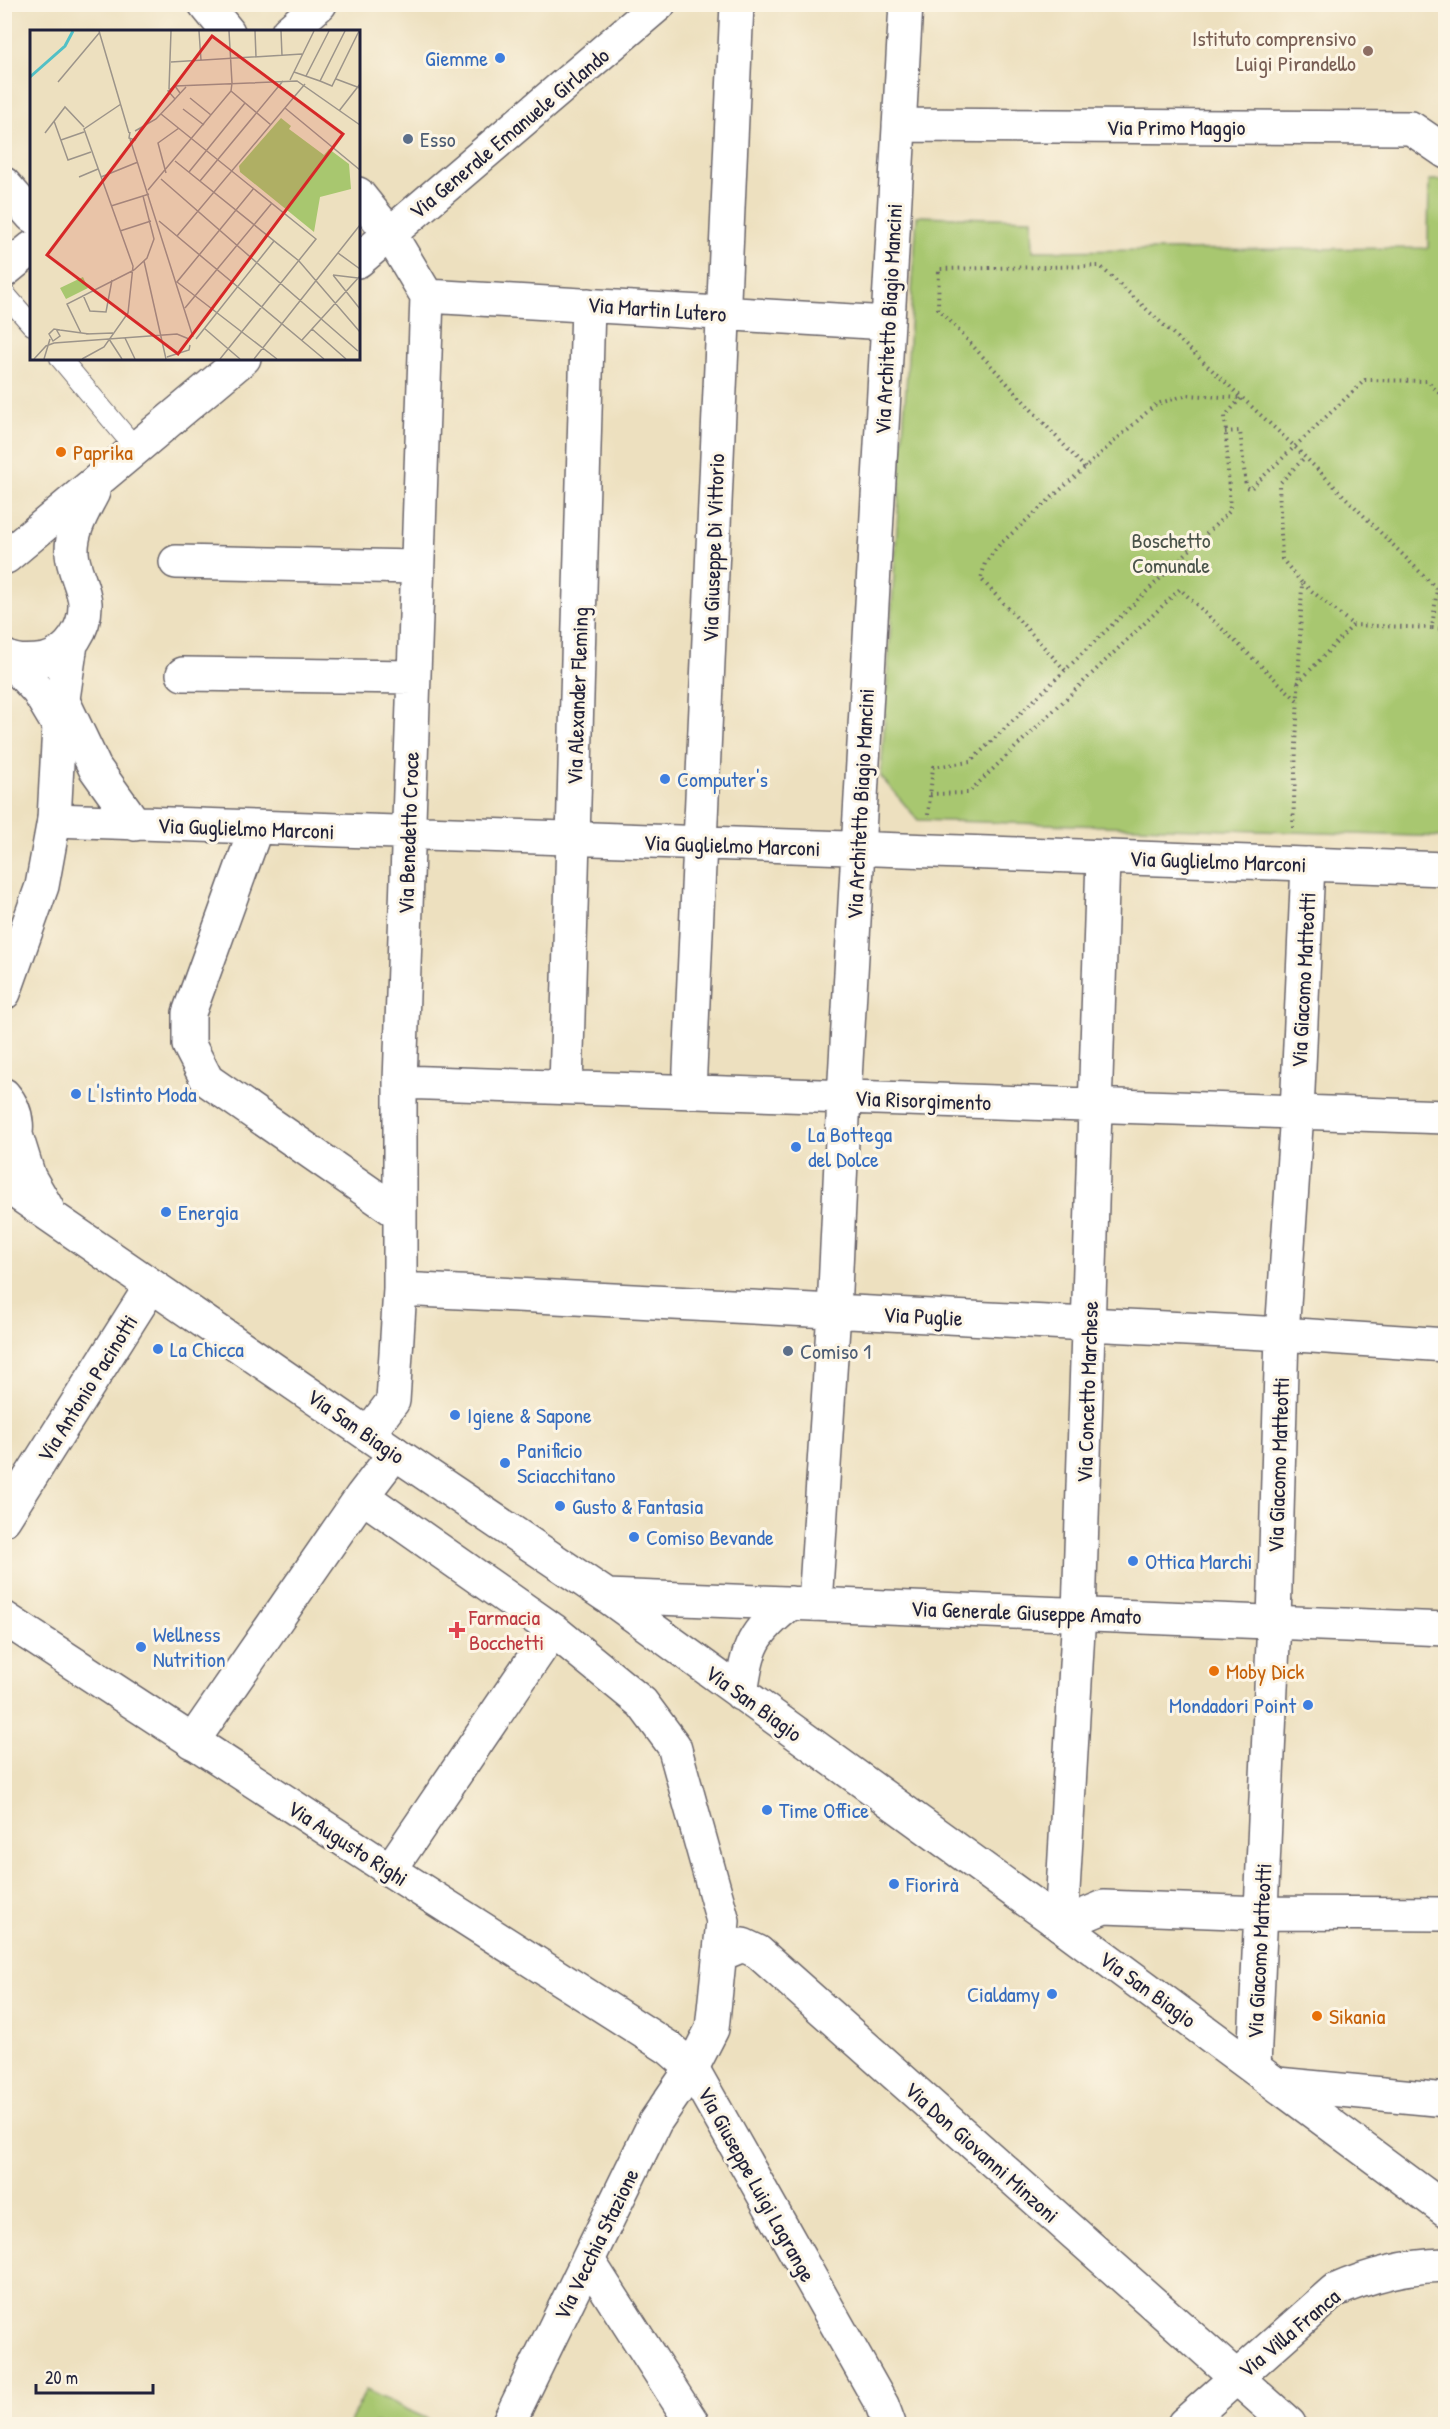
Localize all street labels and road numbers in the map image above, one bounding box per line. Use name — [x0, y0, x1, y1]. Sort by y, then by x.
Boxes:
street label: Via Generale Emanuele Girlando — [403, 40, 615, 226]
street label: Via Primo Maggio — [1107, 112, 1246, 142]
street label: Via Architetto Biagio Mancini — [867, 203, 909, 435]
street label: Via Martin Lutero — [586, 289, 728, 329]
street label: Via Giuseppe Di Vittorio — [695, 453, 731, 643]
street label: Via Alexander Fleming — [559, 606, 595, 786]
street label: Via Architetto Biagio Mancini — [839, 688, 881, 920]
street label: Via Benedetto Croce — [390, 751, 426, 915]
street label: Via Guglielmo Marconi — [157, 810, 335, 846]
street label: Via Guglielmo Marconi — [643, 827, 821, 863]
street label: Via Guglielmo Marconi — [1129, 843, 1307, 879]
street label: Via Giacomo Matteotti — [1283, 891, 1323, 1069]
street label: Via Risorgimento — [854, 1083, 992, 1117]
street label: Via Puglie — [882, 1299, 964, 1333]
street label: Via Concetto Marchese — [1069, 1300, 1105, 1484]
street label: Via Antonio Pacinotti — [30, 1309, 144, 1467]
street label: Via Giacomo Matteotti — [1260, 1377, 1296, 1553]
street label: Via San Biagio — [301, 1381, 411, 1471]
street label: Via Generale Giuseppe Amato — [910, 1593, 1142, 1631]
street label: Via San Biagio — [699, 1658, 809, 1748]
street label: Via Augusto Righi — [282, 1793, 414, 1893]
street label: Via Giacomo Matteotti — [1239, 1862, 1279, 2040]
street label: Via San Biagio — [1093, 1944, 1203, 2034]
street label: Via Don Giovanni Minzoni — [898, 2075, 1066, 2229]
street label: Via Giuseppe Luigi Lagrange — [691, 2081, 823, 2287]
street label: Via Vecchia Stazione — [546, 2163, 646, 2325]
street label: Via Villa Franca — [1232, 2281, 1346, 2384]

